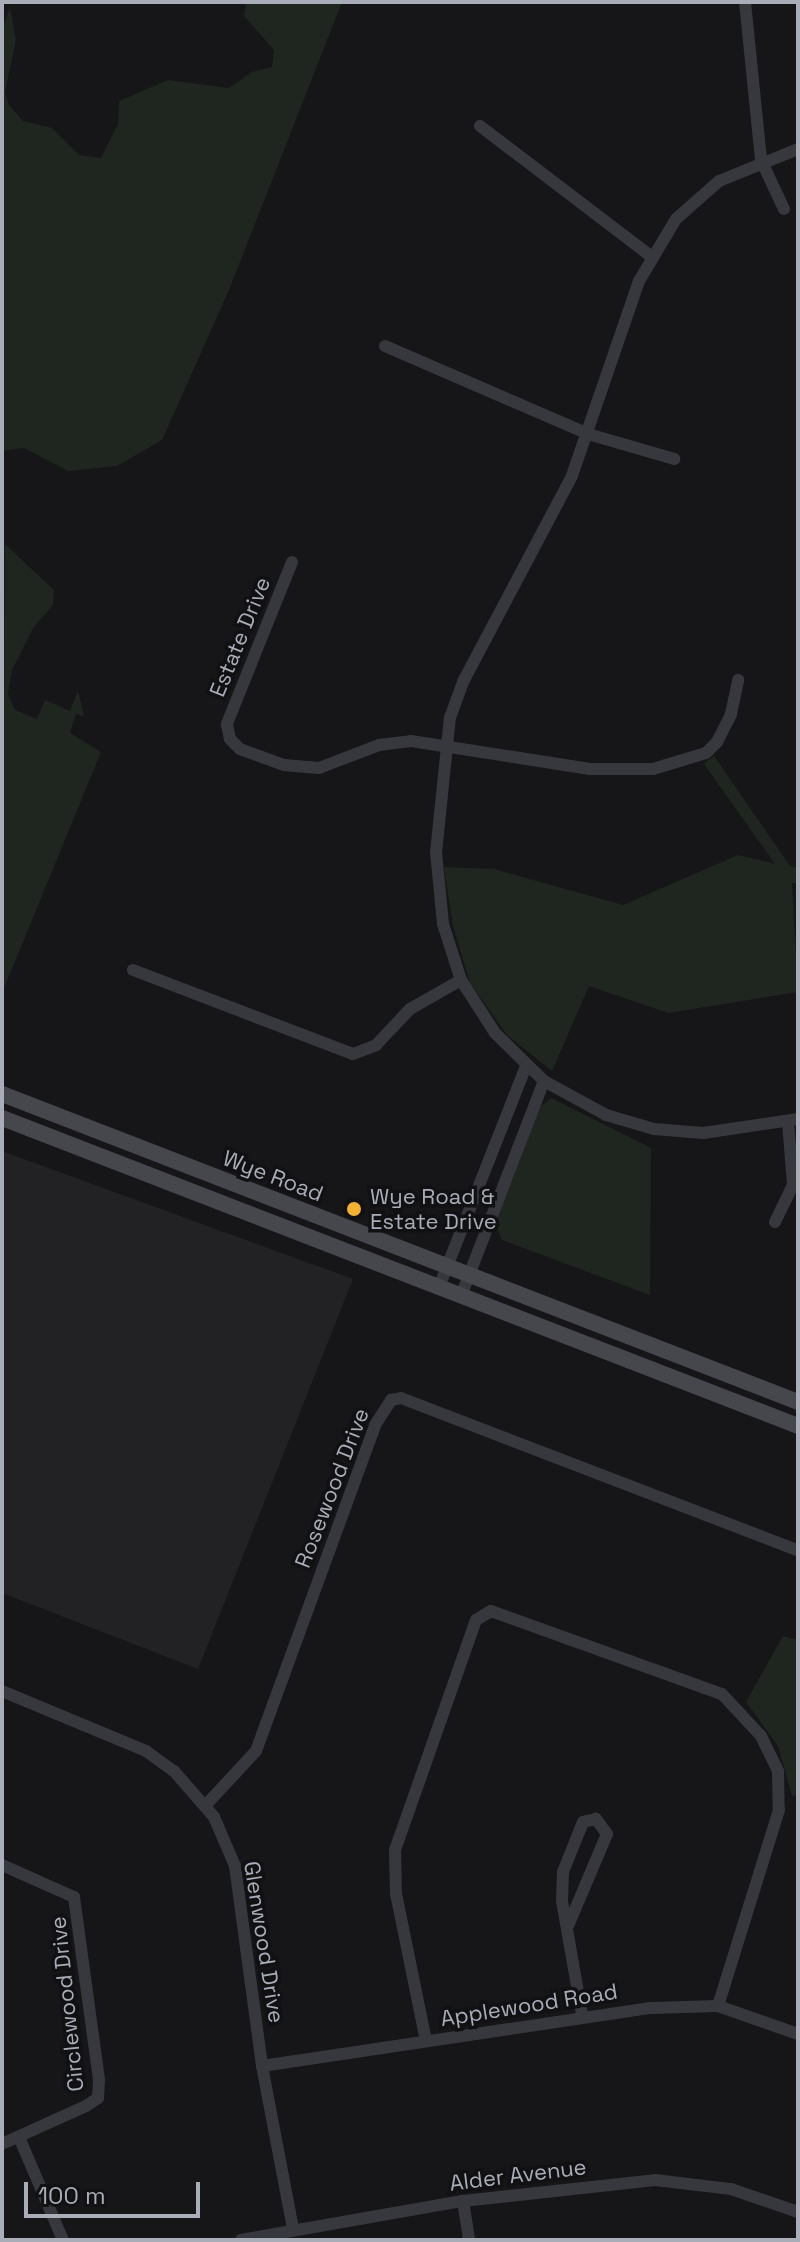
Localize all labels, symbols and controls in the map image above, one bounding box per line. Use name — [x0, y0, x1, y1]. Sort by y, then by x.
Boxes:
street label: Estate Drive — [204, 573, 276, 701]
street label: Wye Road — [219, 1145, 327, 1207]
place label: Wye Road & Estate Drive — [370, 1183, 497, 1234]
marker: Wye Road & Estate Drive — [345, 1200, 363, 1218]
street label: Rosewood Drive — [289, 1404, 375, 1572]
street label: Glenwood Drive — [238, 1859, 290, 2025]
street label: Circlewood Drive — [45, 1915, 89, 2093]
street label: Applewood Road — [439, 1978, 619, 2032]
street label: Alder Avenue — [448, 2153, 588, 2197]
scale bar — [28, 2166, 204, 2216]
text: 100 m — [38, 2180, 106, 2211]

